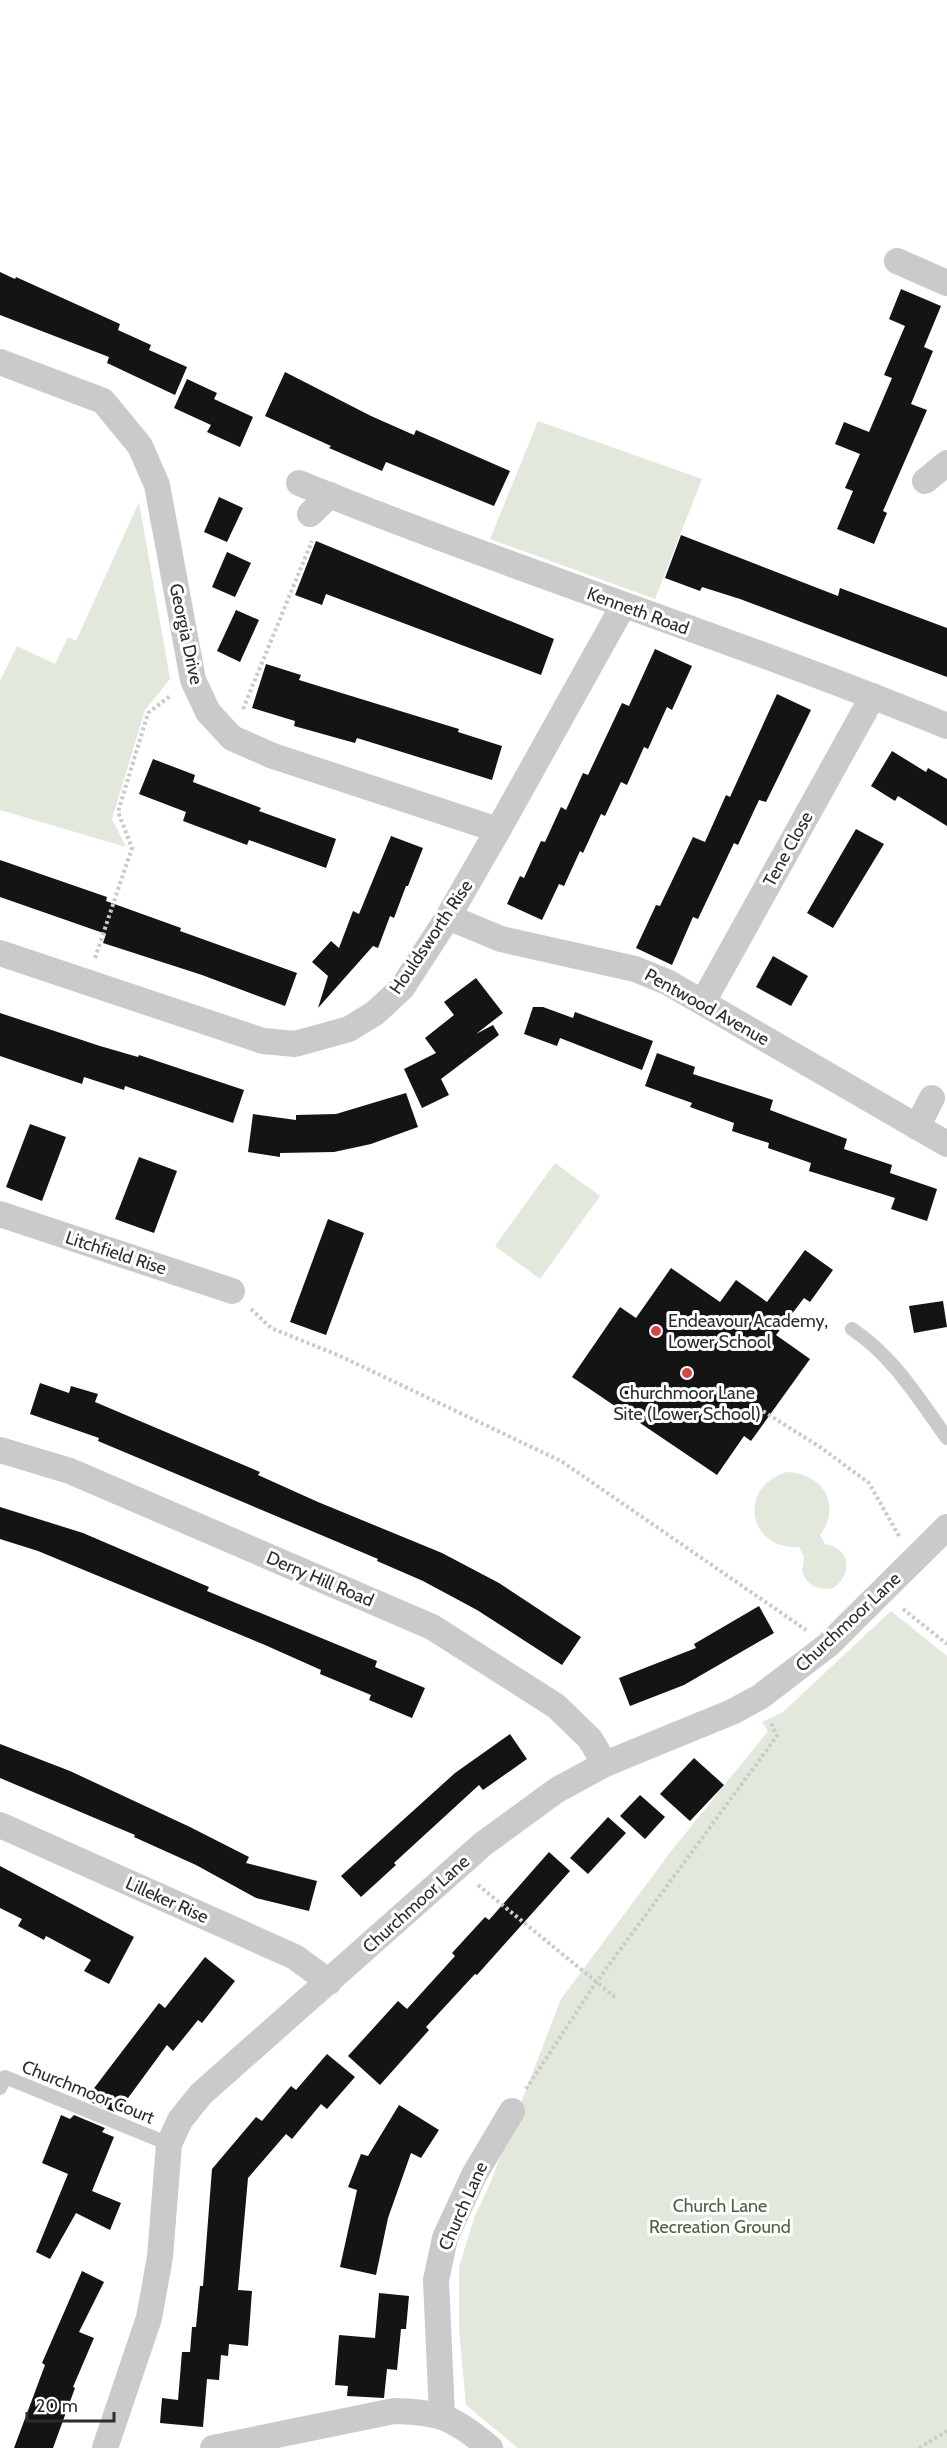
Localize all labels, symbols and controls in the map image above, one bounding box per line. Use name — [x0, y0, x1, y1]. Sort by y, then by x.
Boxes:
street label: Georgia Drive — [165, 581, 207, 687]
street label: Kenneth Road — [584, 582, 692, 640]
street label: Tene Close — [758, 808, 818, 890]
street label: Houldsworth Rise — [385, 876, 477, 998]
street label: Pentwood Avenue — [641, 964, 773, 1050]
street label: Litchfield Rise — [63, 1226, 169, 1280]
place label: Endeavour Academy, Lower School — [668, 1310, 828, 1353]
marker: Endeavour Academy, Lower School — [649, 1324, 663, 1338]
marker: Churchmoor Lane Site (Lower School) — [680, 1366, 694, 1380]
place label: Churchmoor Lane Site (Lower School) — [613, 1382, 761, 1425]
street label: Derry Hill Road — [263, 1546, 377, 1612]
street label: Churchmoor Lane — [791, 1568, 905, 1676]
street label: Churchmoor Lane — [358, 1850, 474, 1958]
street label: Lilleker Rise — [122, 1872, 212, 1928]
street label: Churchmoor Court — [19, 2055, 157, 2129]
street label: Church Lane — [434, 2158, 492, 2254]
park label: Church Lane Recreation Ground — [649, 2195, 791, 2238]
scale bar — [27, 2385, 114, 2423]
text: 20 m — [36, 2395, 78, 2417]

